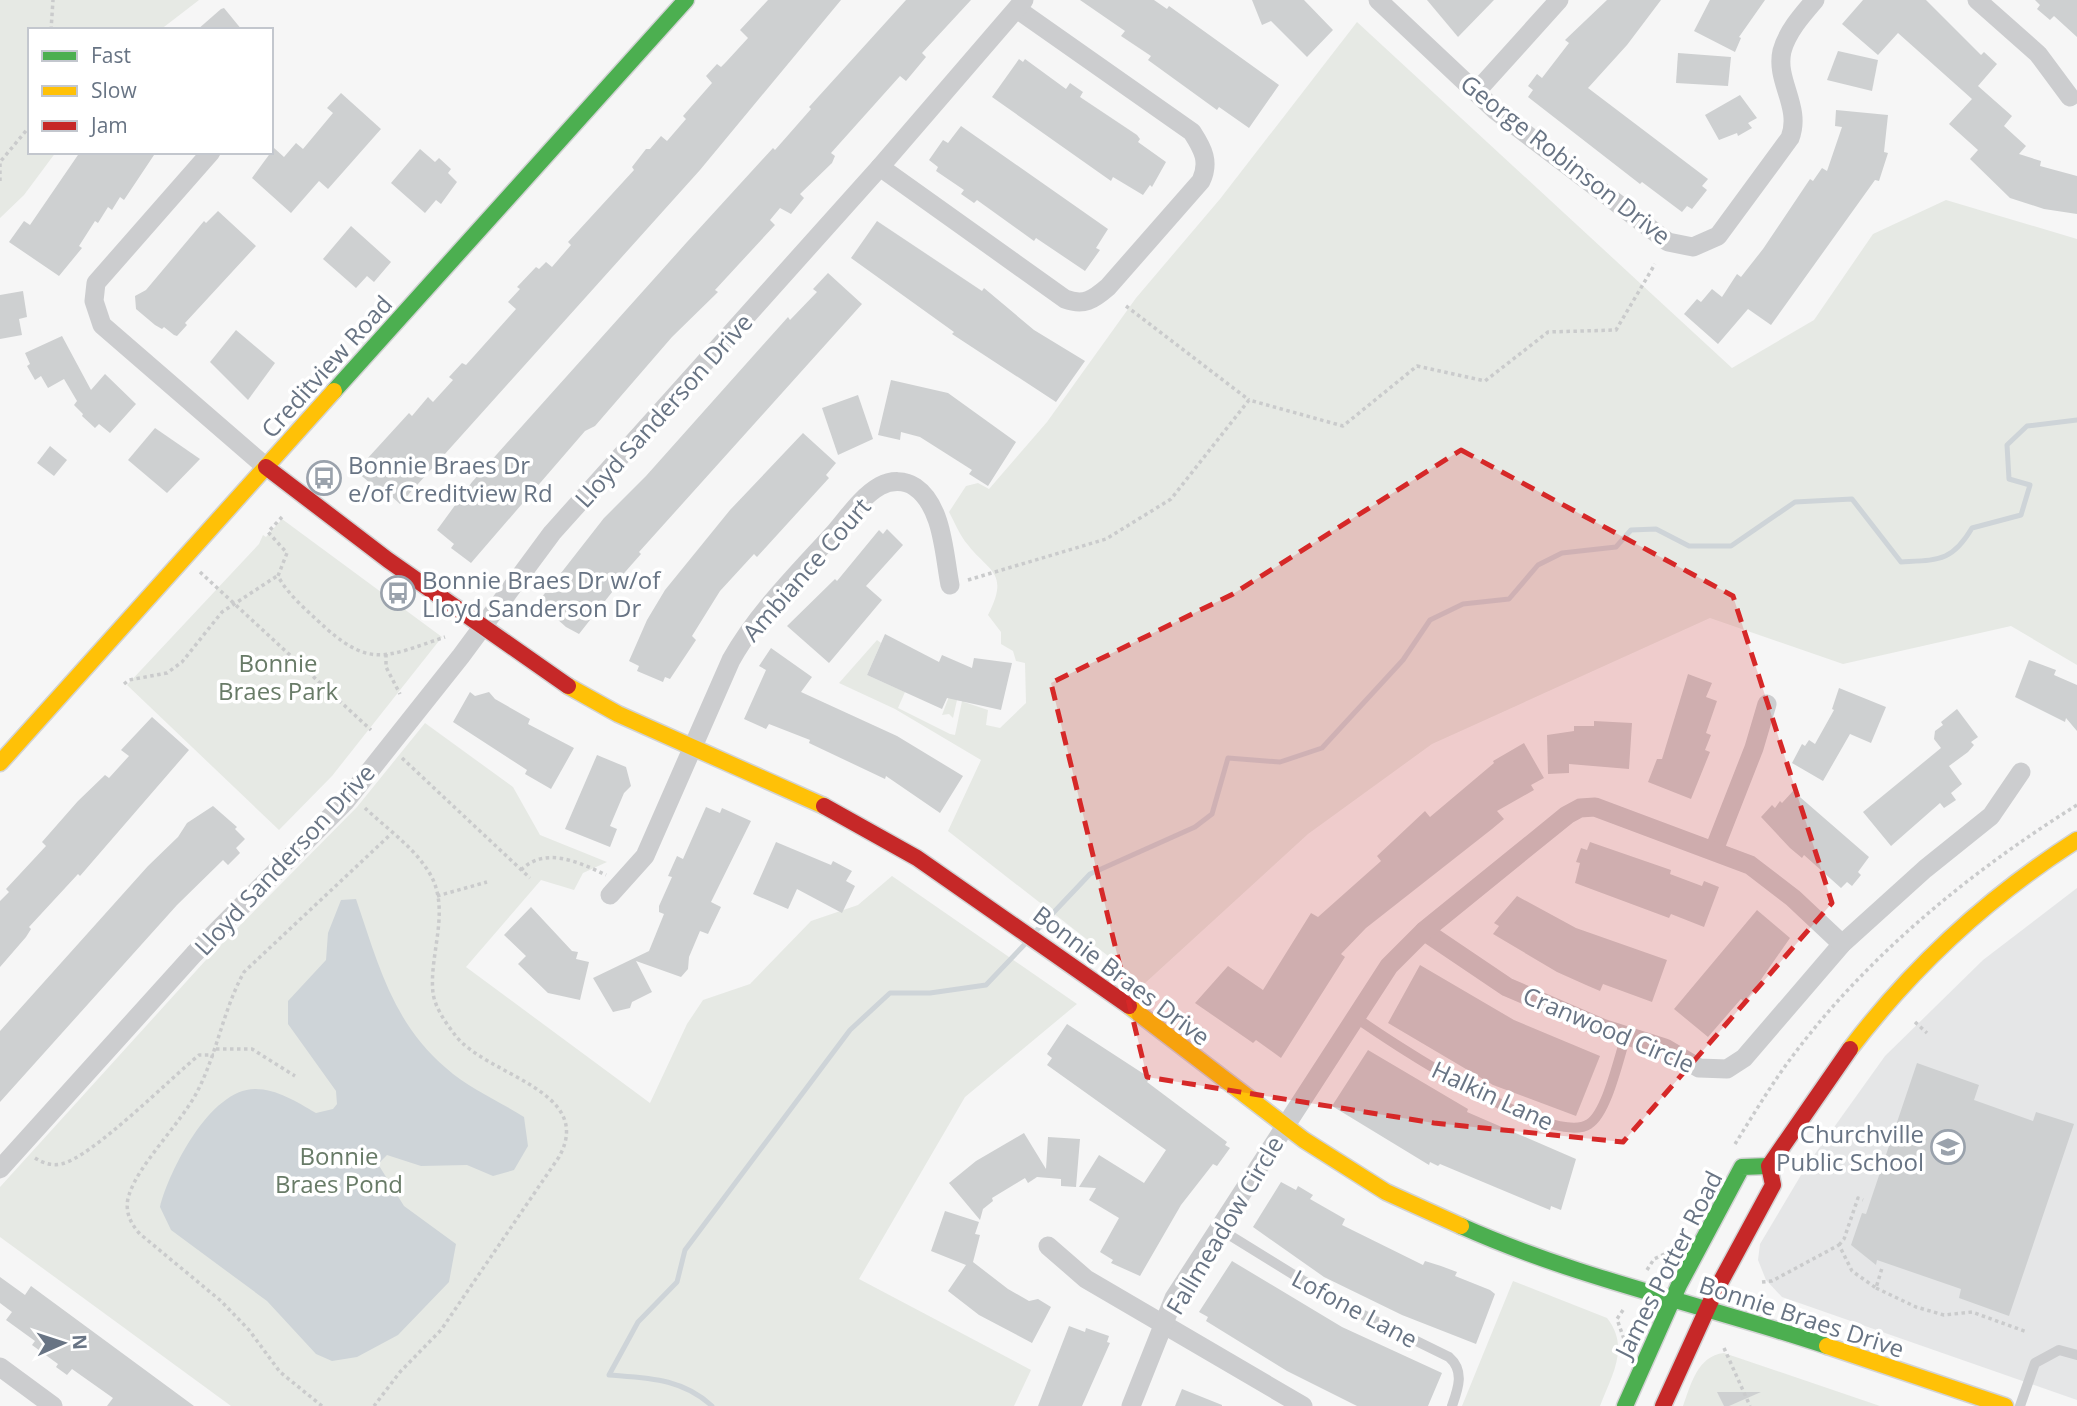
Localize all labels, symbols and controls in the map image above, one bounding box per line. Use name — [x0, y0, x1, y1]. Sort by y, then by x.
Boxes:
legend — [28, 28, 273, 154]
text: Fast — [91, 41, 131, 69]
street label: George Robinson Drive — [1454, 67, 1678, 251]
text: Slow — [91, 76, 137, 104]
text: Jam — [89, 111, 128, 139]
street label: Creditview Road — [253, 288, 399, 444]
street label: Lloyd Sanderson Drive — [567, 306, 759, 514]
place label: Bonnie Braes Dr e/of Creditview Rd — [348, 448, 553, 509]
bus stop icon: Bonnie Braes Dr e/of Creditview Rd — [305, 459, 343, 497]
street label: Ambiance Court — [734, 490, 878, 648]
place label: Bonnie Braes Dr w/of Lloyd Sanderson Dr — [422, 563, 662, 624]
bus stop icon: Bonnie Braes Dr w/of Lloyd Sanderson Dr — [379, 574, 417, 612]
park label: Bonnie Braes Park — [218, 646, 338, 707]
street label: Lloyd Sanderson Drive — [186, 756, 382, 962]
street label: Bonnie Braes Drive — [1027, 898, 1217, 1052]
street label: Cranwood Circle — [1518, 978, 1700, 1080]
street label: Halkin Lane — [1427, 1052, 1559, 1138]
place label: Churchville Public School — [1776, 1117, 1924, 1178]
school or university icon: Churchville Public School — [1929, 1128, 1967, 1166]
street label: Fallmeadow Circle — [1158, 1130, 1290, 1320]
park label: Bonnie Braes Pond — [275, 1139, 403, 1200]
street label: James Potter Road — [1606, 1165, 1729, 1365]
street label: Lofone Lane — [1286, 1261, 1424, 1355]
street label: Bonnie Braes Drive — [1695, 1267, 1909, 1365]
north arrow — [28, 1308, 98, 1378]
text: N — [67, 1334, 93, 1351]

